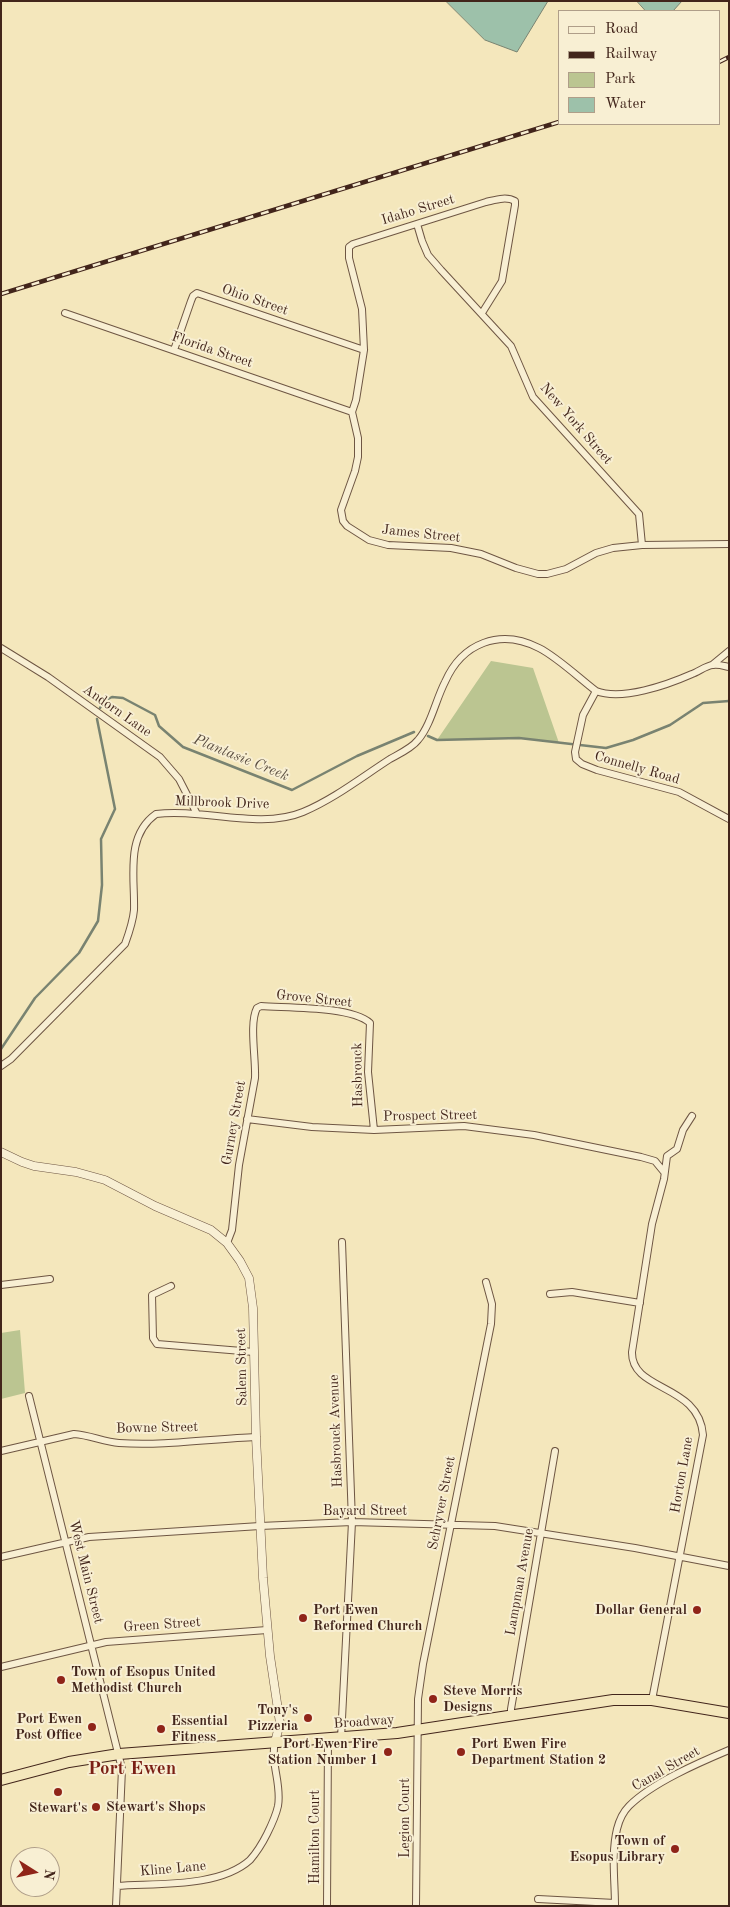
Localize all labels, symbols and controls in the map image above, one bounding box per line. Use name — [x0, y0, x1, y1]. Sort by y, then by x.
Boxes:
legend — [558, 10, 720, 125]
text: Road — [605, 22, 638, 37]
text: Railway — [605, 47, 658, 62]
text: Park — [605, 72, 636, 87]
text: Water — [605, 97, 646, 112]
street label: Idaho Street — [380, 191, 456, 229]
street label: Ohio Street — [220, 281, 290, 319]
street label: Florida Street — [169, 328, 255, 372]
street label: New York Street — [536, 380, 616, 468]
street label: James Street — [381, 522, 461, 546]
street label: Andorn Lane — [79, 681, 155, 741]
water label: Plantasie Creek — [191, 731, 291, 785]
street label: Connelly Road — [592, 748, 682, 788]
street label: Millbrook Drive — [174, 793, 270, 813]
street label: Grove Street — [275, 987, 353, 1011]
street label: Hasbrouck — [349, 1042, 367, 1108]
street label: Gurney Street — [218, 1079, 250, 1167]
street label: Prospect Street — [383, 1107, 477, 1125]
street label: Salem Street — [233, 1328, 251, 1406]
street label: Hasbrouck Avenue — [326, 1374, 346, 1488]
street label: Bowne Street — [116, 1419, 198, 1437]
street label: Horton Lane — [667, 1435, 697, 1515]
street label: Schryver Street — [425, 1455, 459, 1551]
street label: Bayard Street — [323, 1503, 407, 1519]
street label: West Main Street — [65, 1519, 107, 1625]
street label: Lampman Avenue — [502, 1527, 538, 1637]
place label: Port Ewen Reformed Church — [313, 1602, 422, 1634]
place label: Dollar General — [595, 1602, 687, 1618]
marker: Dollar General — [691, 1604, 703, 1616]
marker: Port Ewen Reformed Church — [297, 1612, 309, 1624]
street label: Green Street — [123, 1614, 201, 1636]
place label: Town of Esopus United Methodist Church — [71, 1664, 216, 1696]
marker: Town of Esopus United Methodist Church — [55, 1674, 67, 1686]
place label: Steve Morris Designs — [443, 1683, 522, 1715]
marker: Steve Morris Designs — [427, 1693, 439, 1705]
place label: Tony's Pizzeria — [247, 1702, 298, 1734]
place label: Port Ewen Post Office — [15, 1711, 82, 1744]
street label: Broadway — [333, 1711, 395, 1733]
marker: Tony's Pizzeria — [302, 1712, 314, 1724]
place label: Essential Fitness — [171, 1713, 228, 1745]
marker: Port Ewen Post Office — [86, 1721, 98, 1733]
marker: Essential Fitness — [155, 1723, 167, 1735]
place label: Port Ewen Fire Station Number 1 — [267, 1736, 378, 1768]
place label: Port Ewen Fire Department Station 2 — [471, 1736, 606, 1768]
street label: Canal Street — [629, 1743, 703, 1795]
marker: Port Ewen Fire Station Number 1 — [382, 1746, 394, 1758]
marker: Port Ewen Fire Department Station 2 — [455, 1746, 467, 1758]
district label: Port Ewen — [88, 1758, 176, 1780]
street label: Legion Court — [397, 1778, 413, 1858]
marker: Stewart's — [52, 1786, 64, 1798]
street label: Hamilton Court — [307, 1790, 323, 1884]
place label: Stewart's Shops — [106, 1799, 205, 1815]
place label: Stewart's — [29, 1800, 87, 1816]
marker: Stewart's Shops — [90, 1801, 102, 1813]
place label: Town of Esopus Library — [569, 1833, 665, 1865]
marker: Town of Esopus Library — [669, 1843, 681, 1855]
north arrow — [10, 1847, 60, 1897]
street label: Kline Lane — [139, 1858, 207, 1880]
text: N — [41, 1868, 57, 1881]

